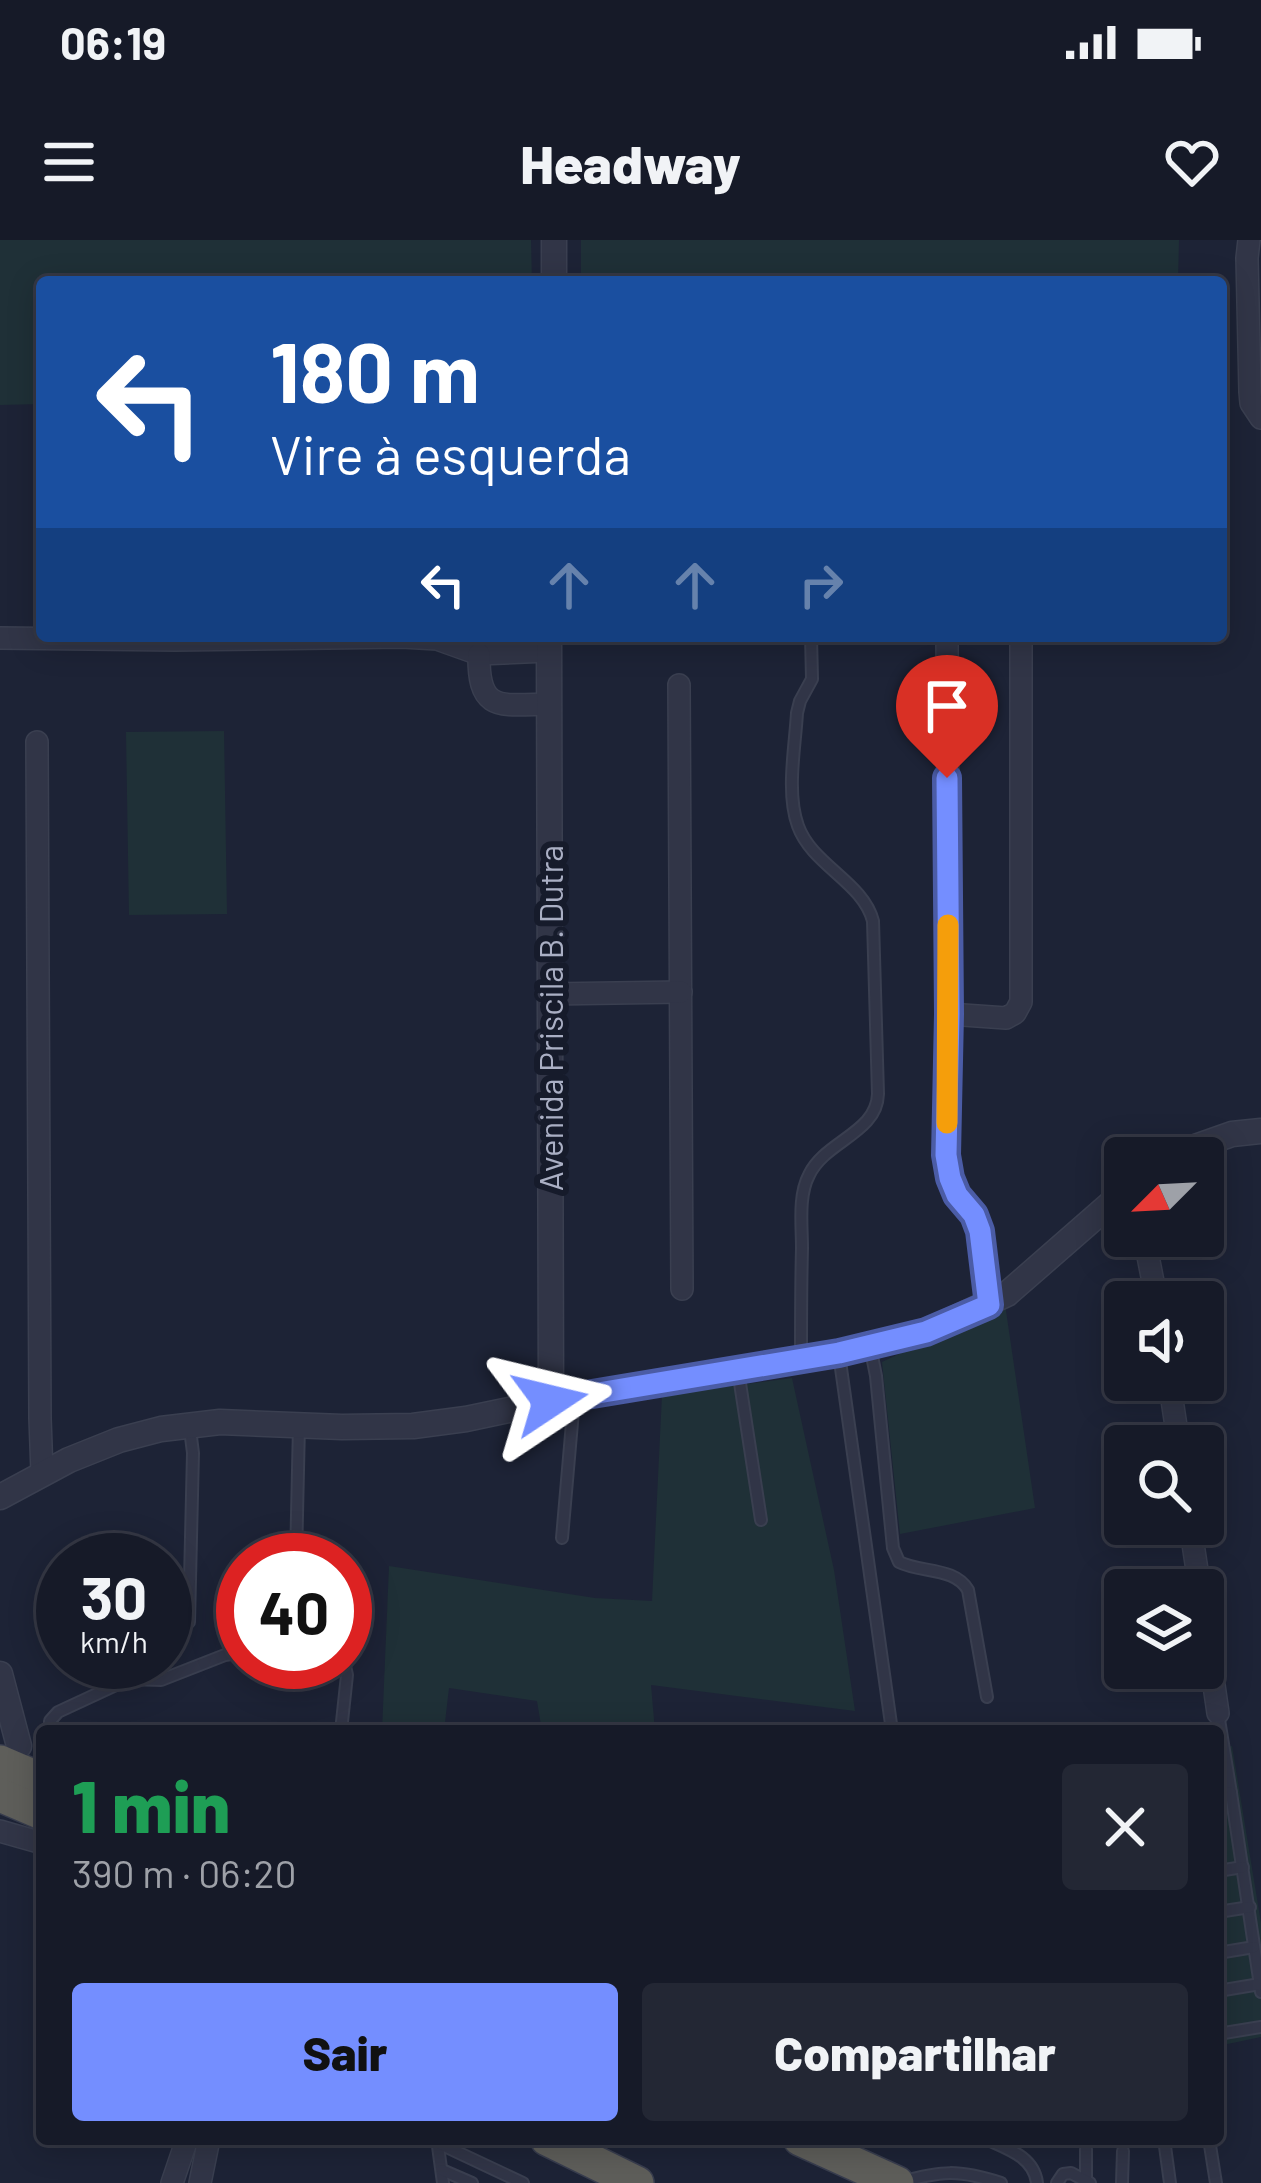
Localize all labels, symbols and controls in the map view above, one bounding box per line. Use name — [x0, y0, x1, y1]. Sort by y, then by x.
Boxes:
text: 06:19 — [60, 15, 166, 69]
icon: menu — [36, 129, 102, 195]
icon: heart — [1159, 129, 1225, 195]
text: Headway — [520, 130, 741, 195]
text: 180 m — [270, 319, 480, 420]
icon: left — [72, 324, 228, 480]
text: Vire à esquerda — [270, 421, 631, 486]
icon: left — [410, 552, 476, 618]
icon: ahead — [536, 552, 602, 618]
icon: ahead — [662, 552, 728, 618]
icon: right — [788, 552, 854, 618]
pin — [896, 655, 998, 778]
icon: arrive — [914, 673, 980, 739]
street label: Avenida Priscila B. Dutra — [530, 845, 570, 1191]
north arrow — [1104, 1137, 1224, 1257]
map controls — [1104, 1137, 1224, 1689]
button: sound — [1104, 1281, 1224, 1401]
position arrow — [487, 1338, 613, 1464]
button: search — [1104, 1425, 1224, 1545]
speed limit sign: 40 — [216, 1533, 372, 1689]
text: 30 — [81, 1560, 147, 1632]
button: layers — [1104, 1569, 1224, 1689]
text: km/h — [80, 1623, 148, 1659]
text: 1 min — [72, 1761, 230, 1847]
button: close — [1062, 1764, 1188, 1890]
text: 390 m · 06:20 — [72, 1849, 297, 1896]
button: Sair — [72, 1983, 618, 2121]
button: Compartilhar — [642, 1983, 1188, 2121]

